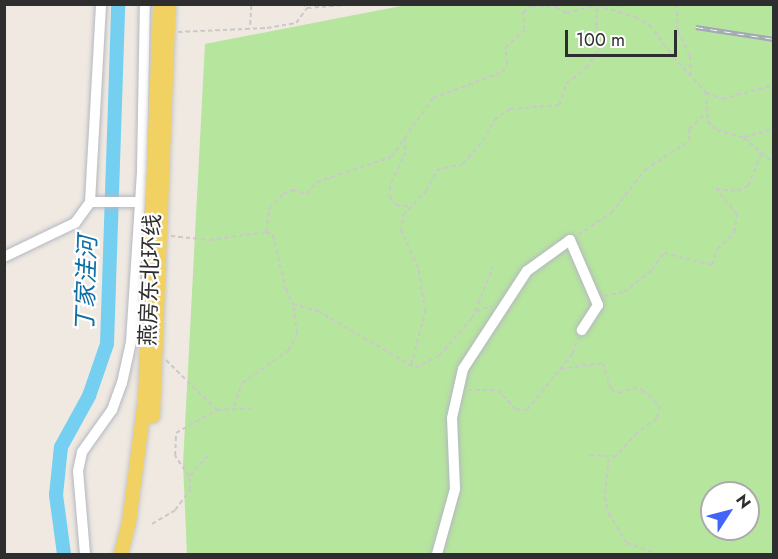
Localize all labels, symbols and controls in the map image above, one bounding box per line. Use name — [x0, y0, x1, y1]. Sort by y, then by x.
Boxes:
scale bar — [568, 18, 680, 56]
text: 100 m — [576, 27, 625, 53]
street label: 燕房东北环线 — [135, 214, 165, 346]
water label: 丁家洼河 — [70, 236, 102, 332]
north arrow — [700, 481, 760, 541]
text: N — [730, 489, 756, 513]

